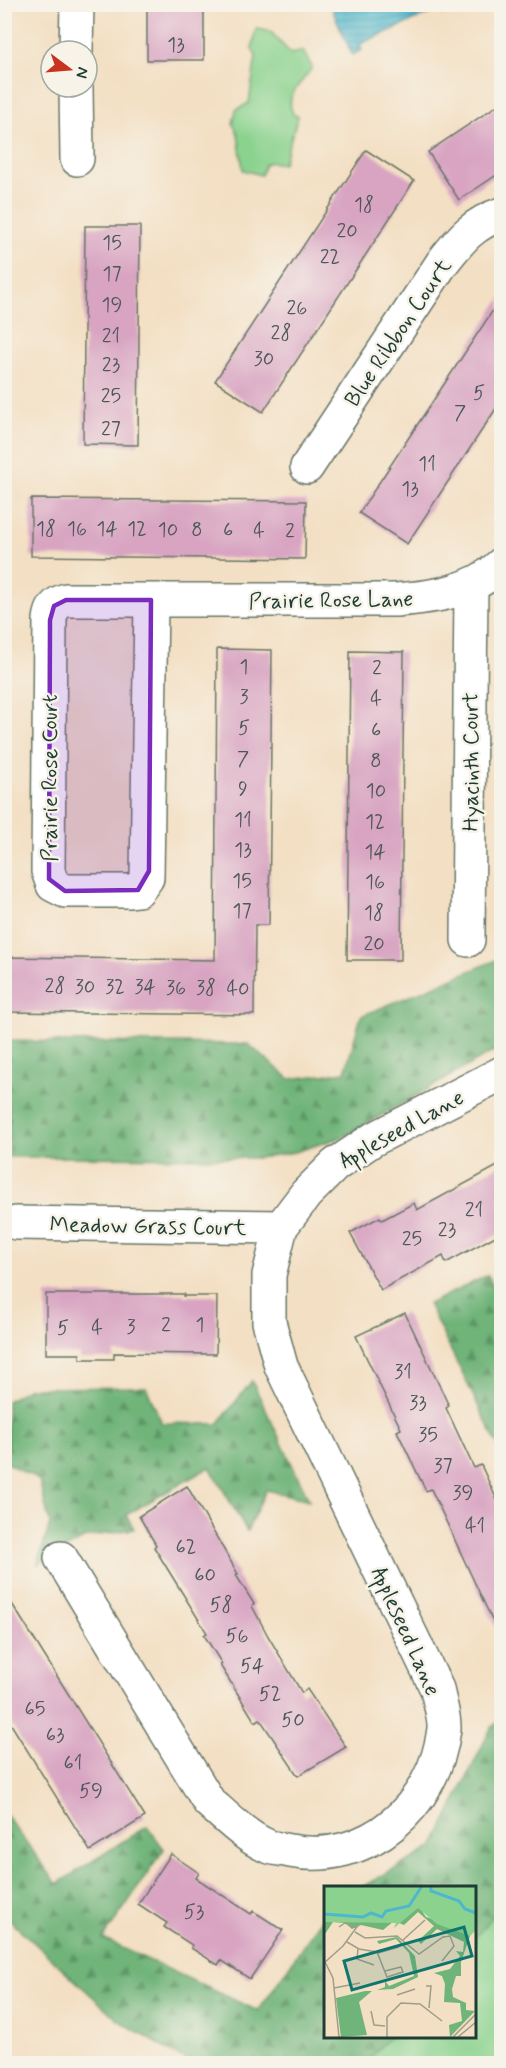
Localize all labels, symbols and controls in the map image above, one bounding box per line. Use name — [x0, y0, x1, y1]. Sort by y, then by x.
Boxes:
house number: 13 — [167, 32, 185, 59]
north arrow — [39, 39, 99, 99]
text: N — [70, 65, 94, 81]
house number: 18 — [354, 192, 374, 219]
house number: 20 — [336, 218, 358, 245]
house number: 15 — [102, 230, 122, 257]
house number: 22 — [320, 244, 340, 271]
street label: Blue Ribbon Court — [339, 254, 459, 412]
house number: 17 — [103, 261, 122, 288]
house number: 19 — [102, 292, 122, 319]
house number: 26 — [287, 295, 307, 322]
house number: 28 — [271, 320, 291, 347]
house number: 21 — [102, 323, 120, 350]
house number: 30 — [254, 346, 274, 373]
house number: 23 — [102, 352, 120, 379]
house number: 5 — [473, 380, 485, 407]
house number: 25 — [101, 383, 121, 410]
house number: 7 — [454, 400, 466, 427]
house number: 27 — [101, 416, 121, 443]
house number: 11 — [418, 451, 436, 478]
house number: 13 — [401, 476, 419, 503]
house number: 18 — [36, 516, 56, 543]
house number: 16 — [67, 516, 87, 543]
house number: 14 — [96, 516, 118, 543]
house number: 12 — [127, 516, 147, 543]
house number: 10 — [158, 517, 178, 544]
house number: 8 — [191, 517, 203, 544]
house number: 6 — [223, 517, 233, 544]
house number: 4 — [253, 518, 265, 545]
house number: 2 — [285, 518, 295, 545]
street label: Prairie Rose Lane — [248, 586, 414, 616]
house number: 1 — [240, 654, 248, 681]
house number: 2 — [372, 655, 382, 682]
house number: 3 — [239, 684, 249, 711]
house number: 4 — [370, 686, 382, 713]
street label: Hyacinth Court — [458, 692, 486, 832]
street label: Prairie Rose Court — [37, 694, 65, 862]
house number: 5 — [238, 715, 250, 742]
house number: 6 — [371, 717, 381, 744]
house number: 7 — [237, 746, 249, 773]
house number: 8 — [370, 748, 382, 775]
house number: 9 — [238, 776, 248, 803]
house number: 10 — [366, 778, 386, 805]
house number: 11 — [234, 807, 252, 834]
house number: 12 — [365, 809, 385, 836]
house number: 13 — [234, 837, 252, 864]
house number: 14 — [364, 839, 386, 866]
house number: 15 — [232, 868, 252, 895]
house number: 16 — [365, 869, 385, 896]
house number: 17 — [233, 898, 252, 925]
house number: 18 — [364, 900, 384, 927]
house number: 20 — [363, 931, 385, 958]
house number: 28 — [45, 973, 65, 1000]
house number: 30 — [75, 974, 95, 1001]
house number: 32 — [105, 974, 125, 1001]
house number: 34 — [134, 974, 156, 1001]
house number: 36 — [166, 975, 186, 1002]
house number: 38 — [196, 975, 216, 1002]
house number: 40 — [226, 976, 250, 1003]
street label: Appleseed Lane — [335, 1084, 470, 1177]
house number: 21 — [465, 1197, 483, 1224]
street label: Meadow Grass Court — [49, 1211, 247, 1243]
house number: 23 — [438, 1217, 456, 1244]
house number: 25 — [402, 1226, 422, 1253]
house number: 2 — [161, 1312, 171, 1339]
house number: 1 — [196, 1312, 204, 1339]
house number: 3 — [126, 1314, 136, 1341]
house number: 5 — [57, 1315, 69, 1342]
house number: 4 — [91, 1315, 103, 1342]
house number: 31 — [394, 1359, 412, 1386]
house number: 33 — [409, 1390, 427, 1417]
house number: 35 — [418, 1422, 438, 1449]
house number: 37 — [433, 1453, 453, 1480]
house number: 39 — [453, 1480, 473, 1507]
house number: 41 — [465, 1513, 485, 1540]
house number: 62 — [176, 1534, 196, 1561]
house number: 60 — [194, 1562, 216, 1589]
street label: Appleseed Lane — [362, 1563, 446, 1701]
house number: 58 — [210, 1592, 232, 1619]
house number: 56 — [225, 1623, 249, 1650]
house number: 54 — [240, 1653, 264, 1680]
house number: 52 — [259, 1681, 281, 1708]
house number: 65 — [25, 1696, 45, 1723]
house number: 50 — [281, 1707, 305, 1734]
house number: 63 — [46, 1722, 64, 1749]
house number: 61 — [64, 1750, 82, 1777]
house number: 59 — [79, 1778, 103, 1805]
inset map — [324, 1886, 476, 2038]
house number: 53 — [184, 1899, 204, 1926]

